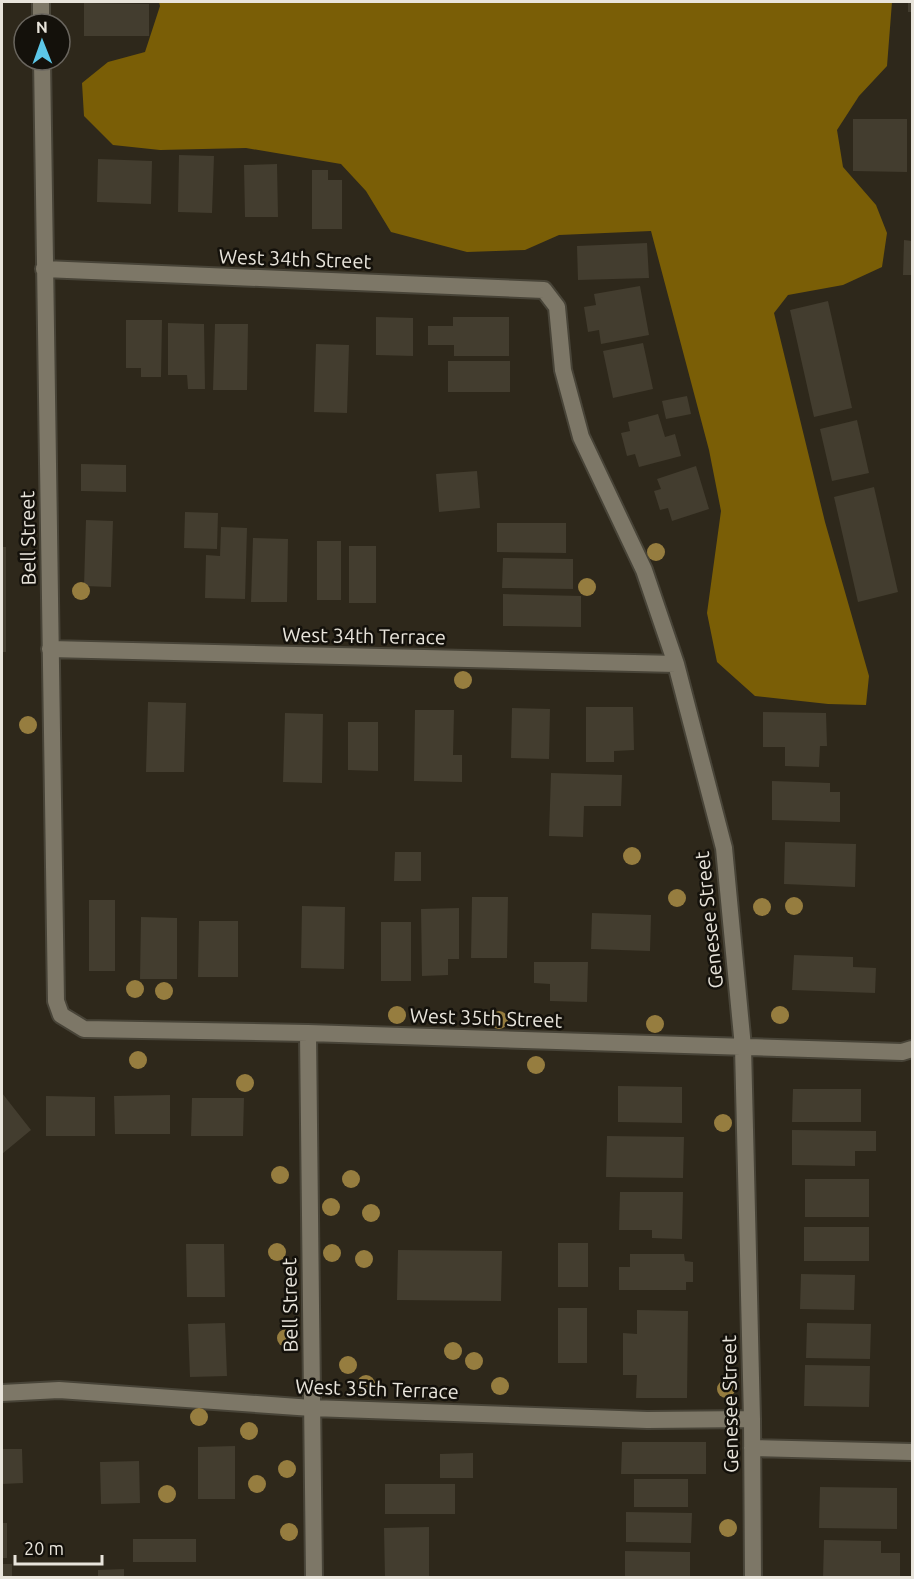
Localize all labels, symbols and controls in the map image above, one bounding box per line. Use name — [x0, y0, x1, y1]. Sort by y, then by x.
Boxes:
north arrow — [12, 12, 72, 72]
text: N — [36, 18, 48, 36]
street label: West 34th Street — [218, 244, 372, 273]
street label: Bell Street — [15, 490, 40, 586]
street label: West 34th Terrace — [282, 623, 446, 648]
street label: Genesee Street — [690, 850, 727, 990]
street label: West 35th Street — [409, 1003, 563, 1032]
street label: Bell Street — [277, 1257, 302, 1353]
street label: Genesee Street — [717, 1335, 742, 1473]
street label: West 35th Terrace — [295, 1374, 459, 1403]
scale bar — [15, 1528, 102, 1566]
text: 20 m — [24, 1538, 64, 1558]

